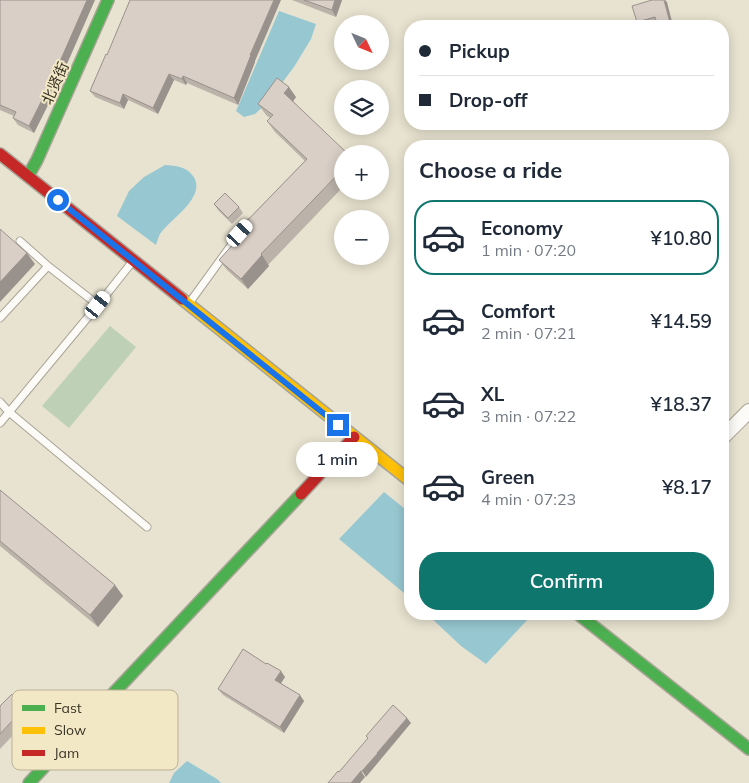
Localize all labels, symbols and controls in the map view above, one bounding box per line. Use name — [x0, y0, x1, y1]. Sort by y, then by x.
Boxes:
north arrow — [334, 15, 389, 70]
map controls — [334, 15, 389, 265]
text: Pickup — [449, 39, 510, 63]
street label: 北贤街 — [37, 59, 73, 107]
button: layers — [334, 80, 389, 135]
text: Drop-off — [449, 88, 527, 112]
button: + — [334, 145, 389, 200]
text: Choose a ride — [419, 156, 562, 184]
route start — [47, 189, 69, 211]
button: − — [334, 210, 389, 265]
icon: car — [421, 215, 466, 260]
text: Economy — [481, 216, 563, 240]
car — [224, 217, 255, 249]
text: ¥10.80 — [650, 226, 712, 250]
text: 1 min · 07:20 — [481, 240, 576, 260]
car — [82, 289, 113, 321]
icon: car — [421, 298, 466, 343]
text: Comfort — [481, 299, 555, 323]
text: ¥14.59 — [650, 309, 712, 333]
text: 2 min · 07:21 — [481, 323, 576, 343]
icon: car — [421, 381, 466, 426]
text: XL — [481, 382, 504, 406]
text: ¥18.37 — [650, 392, 712, 416]
text: 3 min · 07:22 — [481, 406, 576, 426]
route end — [327, 414, 349, 436]
callout: 1 min — [297, 442, 379, 478]
text: 1 min — [316, 449, 358, 469]
icon: car — [421, 464, 466, 509]
text: Green — [481, 465, 535, 489]
text: ¥8.17 — [662, 475, 712, 499]
text: 4 min · 07:23 — [481, 489, 576, 509]
button: Confirm — [419, 552, 714, 610]
legend — [12, 690, 178, 770]
text: Fast — [54, 699, 82, 717]
text: Slow — [54, 721, 86, 739]
text: Jam — [54, 744, 79, 762]

